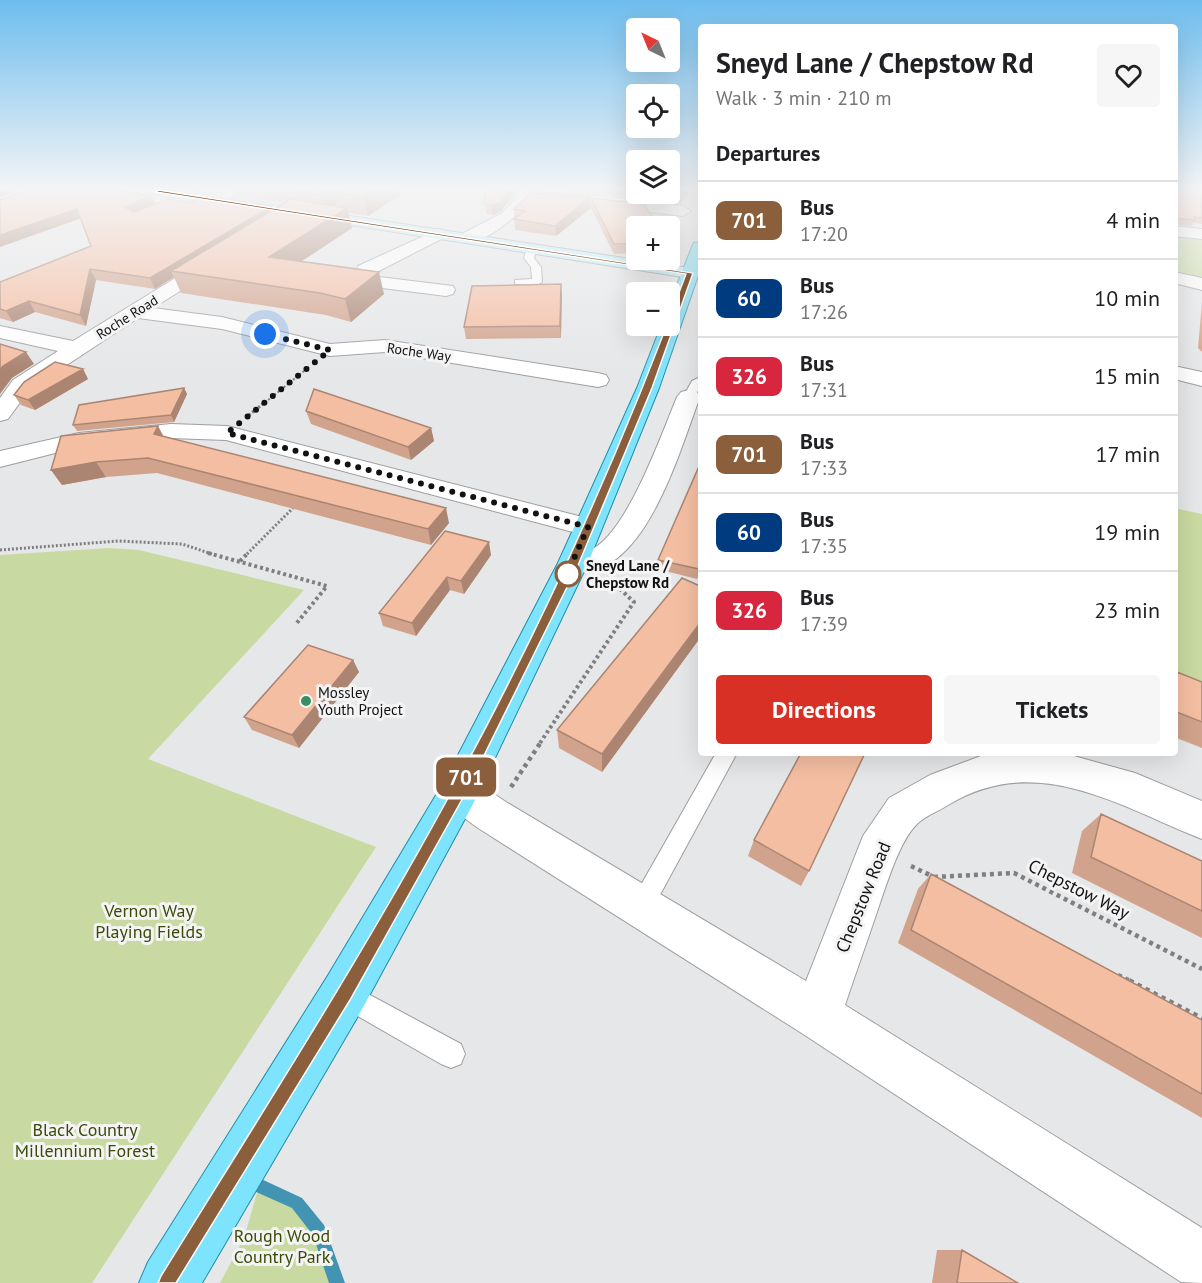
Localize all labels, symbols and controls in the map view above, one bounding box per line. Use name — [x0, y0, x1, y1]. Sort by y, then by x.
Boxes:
north arrow — [626, 18, 680, 72]
map controls — [626, 18, 680, 336]
text: Sneyd Lane / Chepstow Rd — [716, 44, 1034, 81]
button: heart — [1097, 44, 1160, 107]
button: locate — [626, 84, 680, 138]
text: Walk · 3 min · 210 m — [716, 85, 892, 111]
text: Departures — [716, 139, 820, 167]
button: layers — [626, 150, 680, 204]
text: Bus — [800, 193, 834, 221]
text: 4 min — [1106, 206, 1160, 234]
text: 701 — [731, 207, 767, 234]
button: + — [626, 216, 680, 270]
text: 17:20 — [800, 221, 848, 247]
text: Bus — [800, 271, 834, 299]
button: − — [626, 282, 680, 336]
text: 10 min — [1094, 284, 1160, 312]
text: 60 — [737, 285, 761, 312]
street label: Roche Road — [93, 291, 161, 343]
text: 17:26 — [800, 299, 848, 325]
your location — [250, 319, 280, 349]
street label: Roche Way — [386, 339, 453, 365]
text: Bus — [800, 349, 834, 377]
text: 15 min — [1094, 362, 1160, 390]
text: 326 — [731, 363, 767, 390]
text: 17:31 — [800, 377, 848, 403]
text: Bus — [800, 427, 834, 455]
text: 17 min — [1096, 440, 1160, 468]
text: 701 — [731, 441, 767, 468]
text: 17:33 — [800, 455, 848, 481]
text: Bus — [800, 505, 834, 533]
text: 19 min — [1094, 518, 1160, 546]
text: 60 — [737, 519, 761, 546]
text: 17:35 — [800, 533, 848, 559]
place label: Sneyd Lane / Chepstow Rd — [586, 556, 670, 592]
marker: Sneyd Lane / Chepstow Rd — [555, 561, 581, 587]
text: Bus — [800, 583, 834, 611]
text: 23 min — [1094, 596, 1160, 624]
text: 326 — [731, 597, 767, 624]
text: 17:39 — [800, 611, 848, 637]
button: Directions — [716, 675, 932, 744]
button: Tickets — [944, 675, 1160, 744]
place label: Mossley Youth Project — [318, 683, 403, 719]
marker: Mossley Youth Project — [299, 694, 313, 708]
line badge: 701 — [432, 758, 500, 796]
text: 701 — [448, 764, 484, 791]
street label: Chepstow Road — [830, 838, 896, 956]
street label: Chepstow Way — [1024, 854, 1134, 925]
park label: Vernon Way Playing Fields — [95, 899, 203, 943]
park label: Black Country Millennium Forest — [15, 1118, 155, 1162]
park label: Rough Wood Country Park — [234, 1224, 331, 1268]

